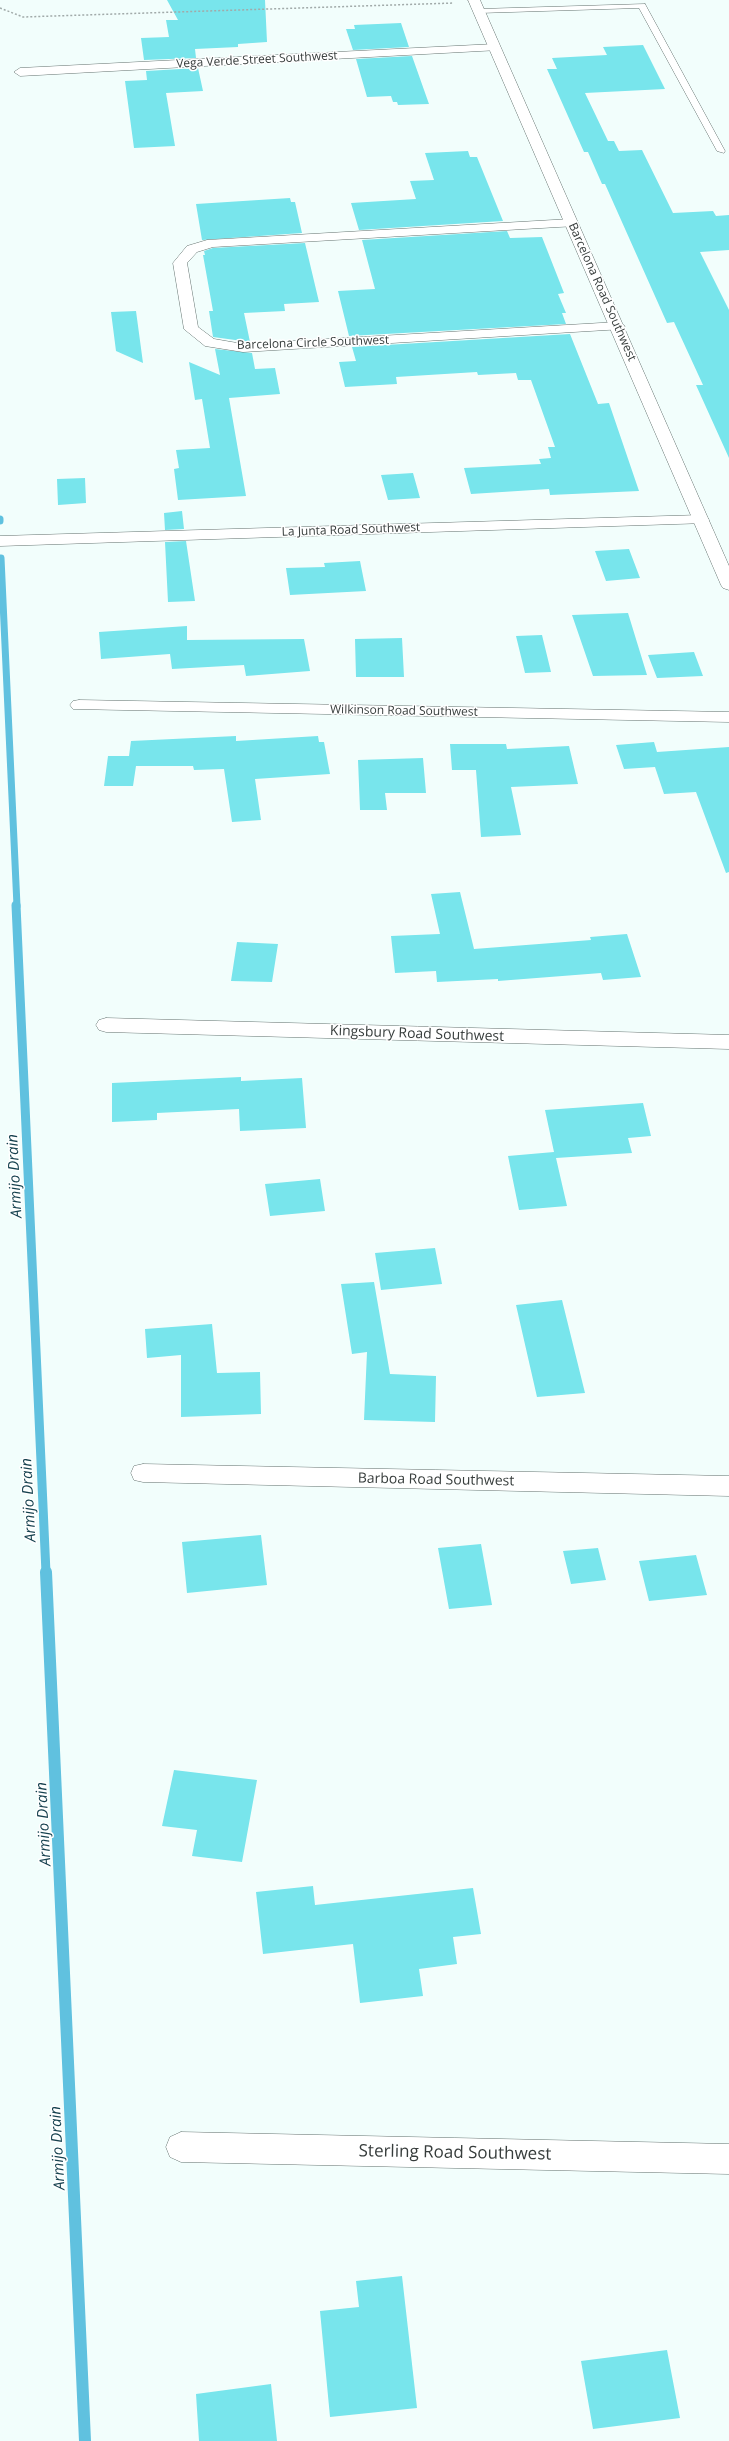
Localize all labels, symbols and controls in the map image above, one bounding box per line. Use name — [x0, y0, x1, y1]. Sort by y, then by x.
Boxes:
street label: Vega Verde Street Southwest — [176, 49, 338, 71]
street label: Barcelona Road Southwest — [565, 221, 639, 363]
street label: Barcelona Circle Southwest — [237, 333, 389, 353]
street label: La Junta Road Southwest — [281, 520, 421, 540]
street label: Wilkinson Road Southwest — [330, 703, 478, 719]
street label: Kingsbury Road Southwest — [330, 1023, 504, 1045]
water label: Armijo Drain — [4, 1133, 26, 1219]
water label: Armijo Drain — [18, 1457, 40, 1543]
street label: Barboa Road Southwest — [358, 1470, 514, 1490]
water label: Armijo Drain — [33, 1781, 55, 1867]
water label: Armijo Drain — [47, 2105, 69, 2191]
street label: Sterling Road Southwest — [358, 2141, 552, 2165]

